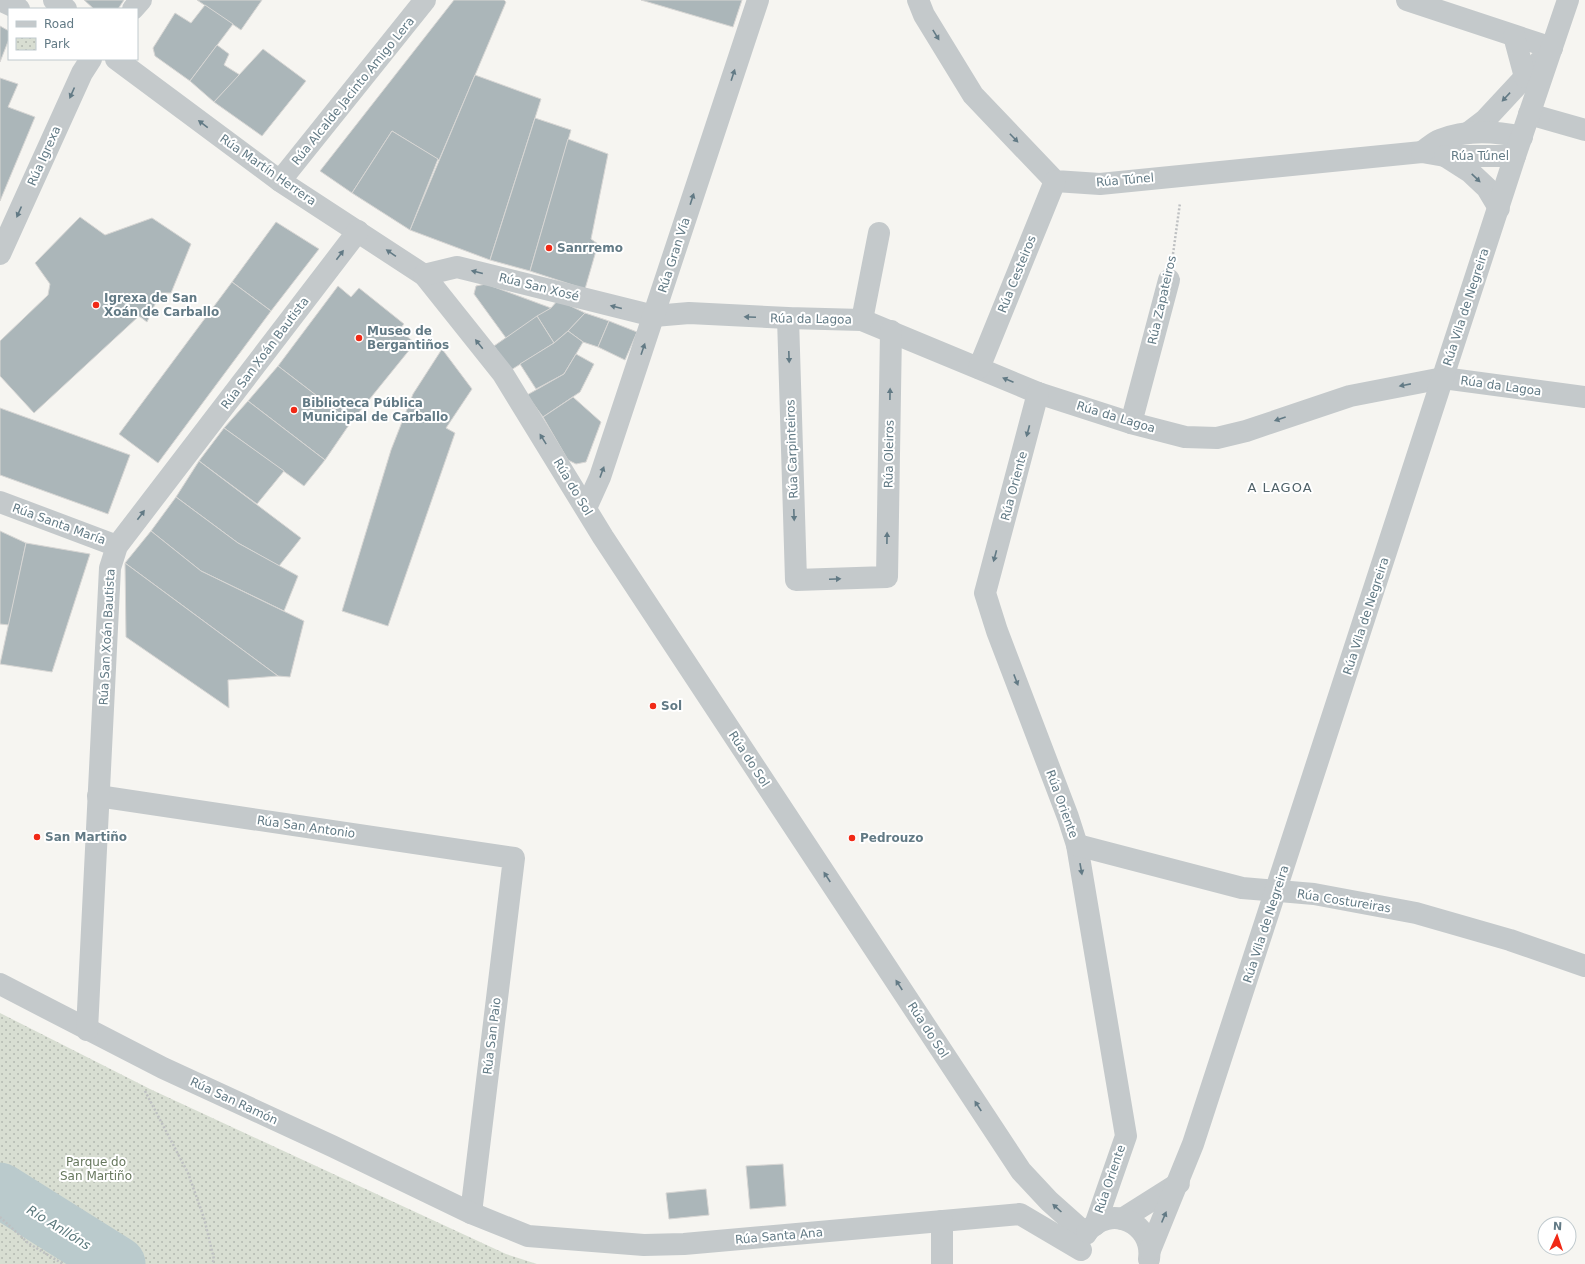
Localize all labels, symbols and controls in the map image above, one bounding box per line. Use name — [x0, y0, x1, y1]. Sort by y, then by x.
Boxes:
legend — [8, 8, 138, 60]
street label: Rúa Alcalde Jacinto Amigo Lera — [289, 14, 417, 168]
text: Road — [44, 17, 74, 31]
one-way arrow — [932, 30, 940, 40]
text: Park — [44, 37, 70, 51]
one-way arrow — [730, 69, 736, 81]
one-way arrow — [69, 87, 76, 99]
one-way arrow — [1501, 92, 1511, 102]
one-way arrow — [198, 120, 209, 129]
street label: Rúa Igrexa — [25, 124, 63, 188]
street label: Rúa Martín Herrera — [217, 132, 319, 208]
one-way arrow — [1009, 133, 1019, 143]
street label: Rúa Túnel — [1451, 149, 1509, 163]
street label: Rúa Túnel — [1095, 170, 1155, 190]
one-way arrow — [1471, 173, 1481, 183]
one-way arrow — [689, 192, 695, 204]
one-way arrow — [16, 206, 22, 217]
street label: Rúa Gran Vía — [655, 216, 693, 294]
street label: Rúa Cesteiros — [995, 233, 1039, 315]
place label: Sanrremo — [557, 241, 623, 255]
marker: Sanrremo — [544, 243, 554, 253]
street label: Rúa Vila de Negreira — [1440, 246, 1492, 368]
one-way arrow — [336, 249, 344, 260]
one-way arrow — [386, 249, 397, 257]
street label: Rúa Zapateiros — [1145, 254, 1179, 346]
one-way arrow — [470, 268, 483, 274]
street label: Rúa San Xosé — [497, 270, 581, 304]
place label: Igrexa de San Xoán de Carballo — [104, 291, 219, 319]
street label: Rúa San Xoán Bautista — [218, 294, 312, 412]
marker: Igrexa de San Xoán de Carballo — [91, 300, 101, 310]
one-way arrow — [610, 303, 622, 309]
street label: Rúa da Lagoa — [770, 311, 852, 327]
one-way arrow — [744, 313, 756, 320]
place label: Museo de Bergantiños — [367, 324, 449, 352]
marker: Museo de Bergantiños — [354, 333, 364, 343]
one-way arrow — [474, 338, 483, 349]
one-way arrow — [641, 343, 647, 355]
one-way arrow — [786, 351, 792, 364]
street label: Rúa da Lagoa — [1460, 373, 1542, 399]
one-way arrow — [1002, 377, 1013, 383]
one-way arrow — [1399, 383, 1411, 389]
one-way arrow — [887, 387, 893, 400]
place label: Biblioteca Pública Municipal de Carballo — [302, 396, 448, 424]
street label: Rúa da Lagoa — [1075, 398, 1157, 436]
street label: Rúa Carpinteiros — [783, 399, 801, 499]
marker: Biblioteca Pública Municipal de Carballo — [289, 405, 299, 415]
one-way arrow — [1273, 417, 1285, 423]
street label: Rúa Oleiros — [881, 420, 897, 488]
one-way arrow — [1025, 425, 1031, 437]
one-way arrow — [540, 433, 547, 445]
street label: Rúa Oriente — [998, 450, 1030, 522]
street label: Rúa do Sol — [551, 456, 595, 518]
one-way arrow — [599, 466, 605, 478]
district label: A LAGOA — [1247, 480, 1313, 495]
street label: Rúa Santa María — [10, 501, 108, 547]
one-way arrow — [137, 509, 145, 520]
one-way arrow — [791, 509, 797, 522]
one-way arrow — [884, 531, 890, 544]
one-way arrow — [992, 551, 998, 563]
street label: Rúa Vila de Negreira — [1340, 555, 1392, 677]
street label: Rúa San Xoán Bautista — [96, 568, 118, 706]
one-way arrow — [829, 575, 841, 582]
one-way arrow — [1013, 674, 1019, 686]
place label: Sol — [661, 699, 682, 713]
marker: Sol — [648, 701, 658, 711]
street label: Rúa do Sol — [726, 729, 772, 789]
street label: Rúa Oriente — [1043, 768, 1081, 840]
street label: Rúa San Antonio — [256, 813, 356, 841]
place label: San Martiño — [45, 830, 127, 844]
place label: Pedrouzo — [860, 831, 923, 845]
marker: San Martiño — [32, 832, 42, 842]
marker: Pedrouzo — [847, 833, 857, 843]
one-way arrow — [1078, 862, 1084, 875]
street label: Rúa Vila de Negreira — [1240, 863, 1292, 985]
one-way arrow — [823, 872, 831, 882]
street label: Rúa Costureiras — [1296, 887, 1392, 915]
one-way arrow — [895, 980, 902, 991]
street label: Rúa San Paio — [480, 997, 504, 1075]
street label: Rúa do Sol — [905, 1000, 951, 1060]
street label: Rúa San Ramón — [188, 1075, 280, 1127]
one-way arrow — [974, 1101, 982, 1111]
street label: Rúa Oriente — [1092, 1143, 1128, 1215]
park label: Parque do San Martiño — [60, 1155, 132, 1183]
water label: Río Anllóns — [24, 1202, 93, 1253]
one-way arrow — [1052, 1204, 1062, 1213]
one-way arrow — [1162, 1210, 1168, 1222]
north arrow — [1537, 1216, 1577, 1256]
text: N — [1553, 1220, 1562, 1233]
street label: Rúa Santa Ana — [734, 1225, 824, 1247]

